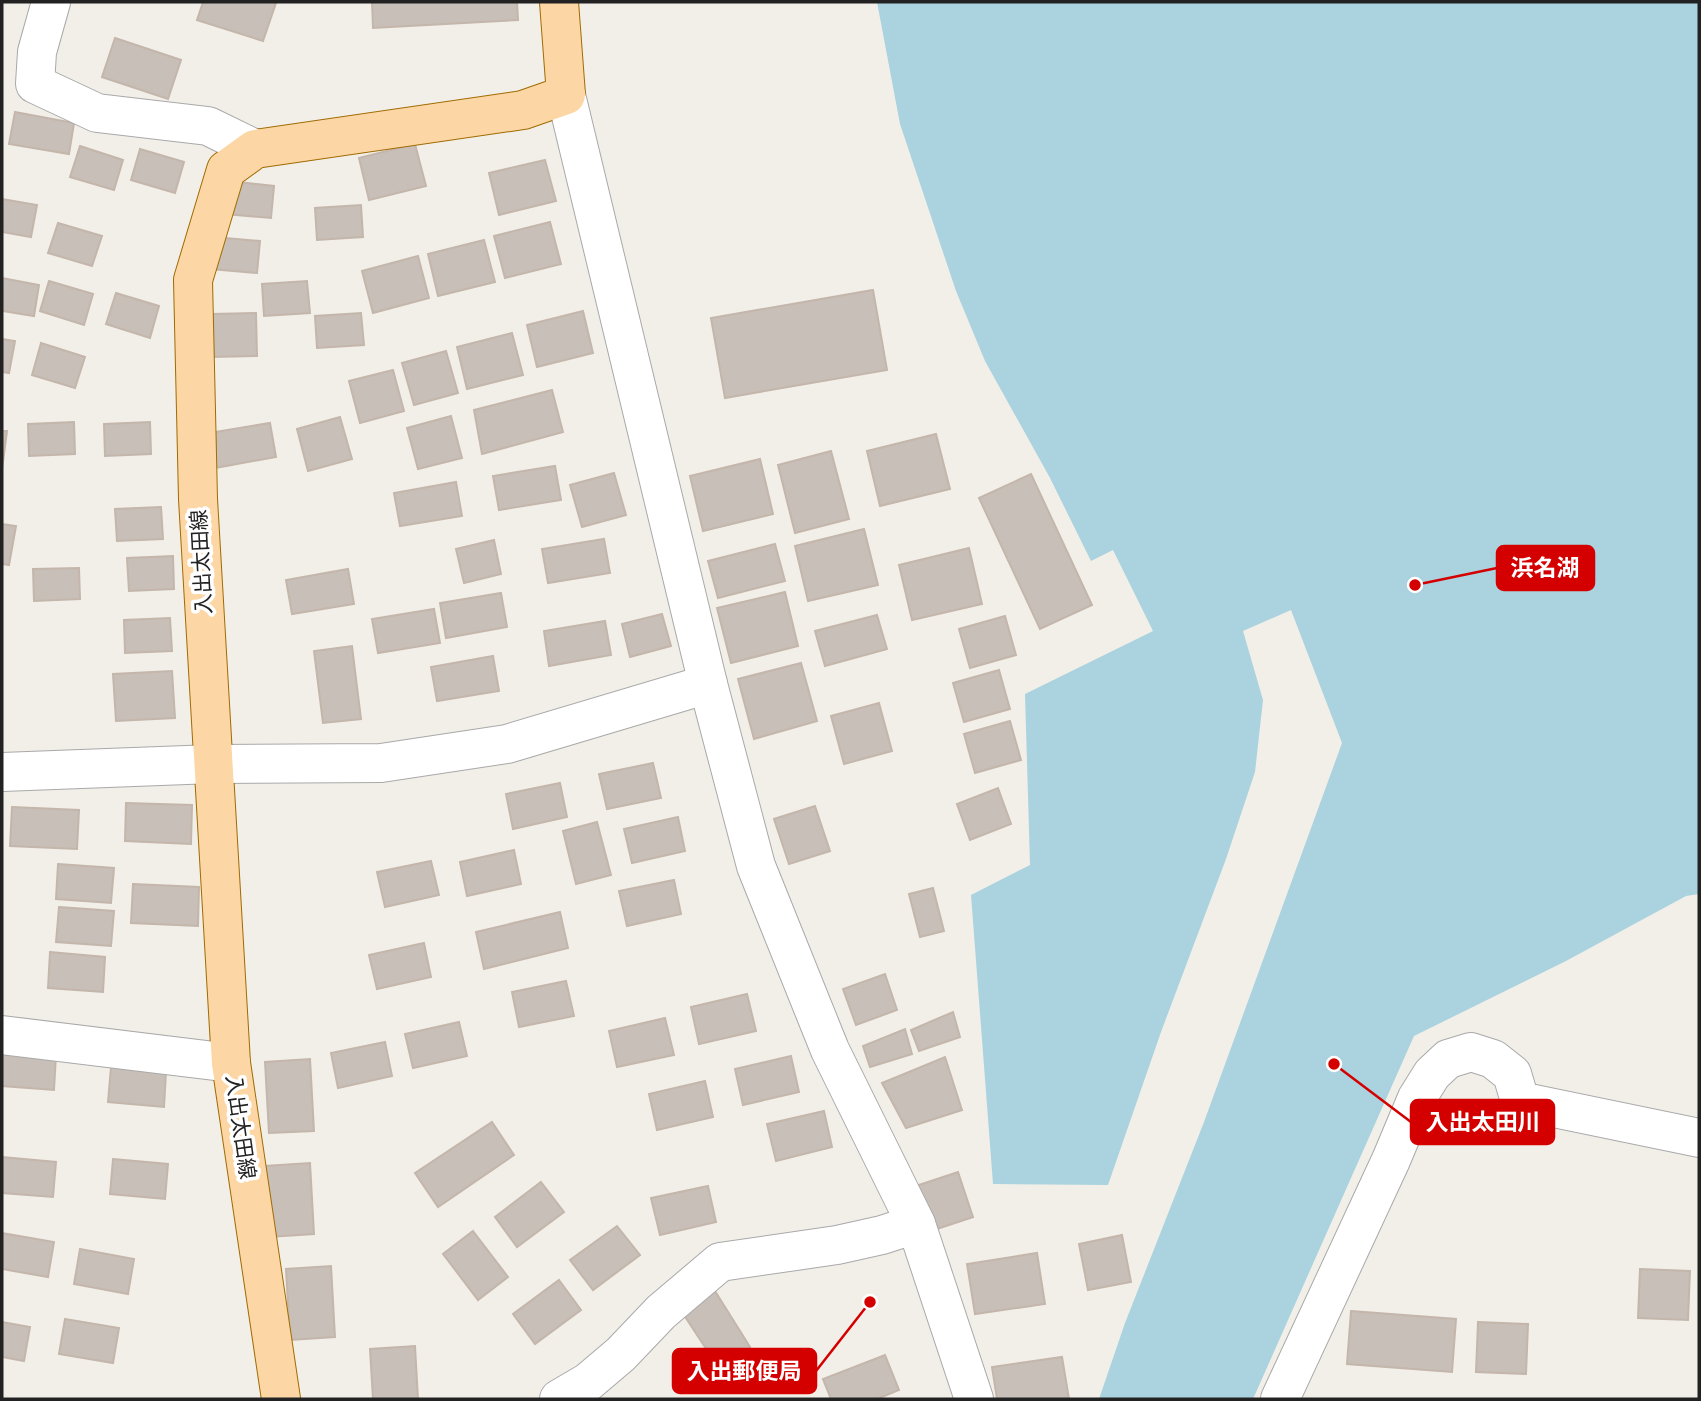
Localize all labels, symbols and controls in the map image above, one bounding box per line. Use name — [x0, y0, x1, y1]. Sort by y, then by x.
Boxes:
street label: 入出太田線 — [185, 509, 217, 615]
callout: 浜名湖 — [1497, 546, 1594, 590]
text: 浜名湖 — [1511, 553, 1580, 582]
street label: 入出太田線 — [220, 1073, 262, 1181]
callout: 入出太田川 — [1411, 1100, 1554, 1144]
text: 入出太田川 — [1426, 1107, 1541, 1136]
callout: 入出郵便局 — [673, 1349, 816, 1393]
text: 入出郵便局 — [687, 1356, 802, 1385]

